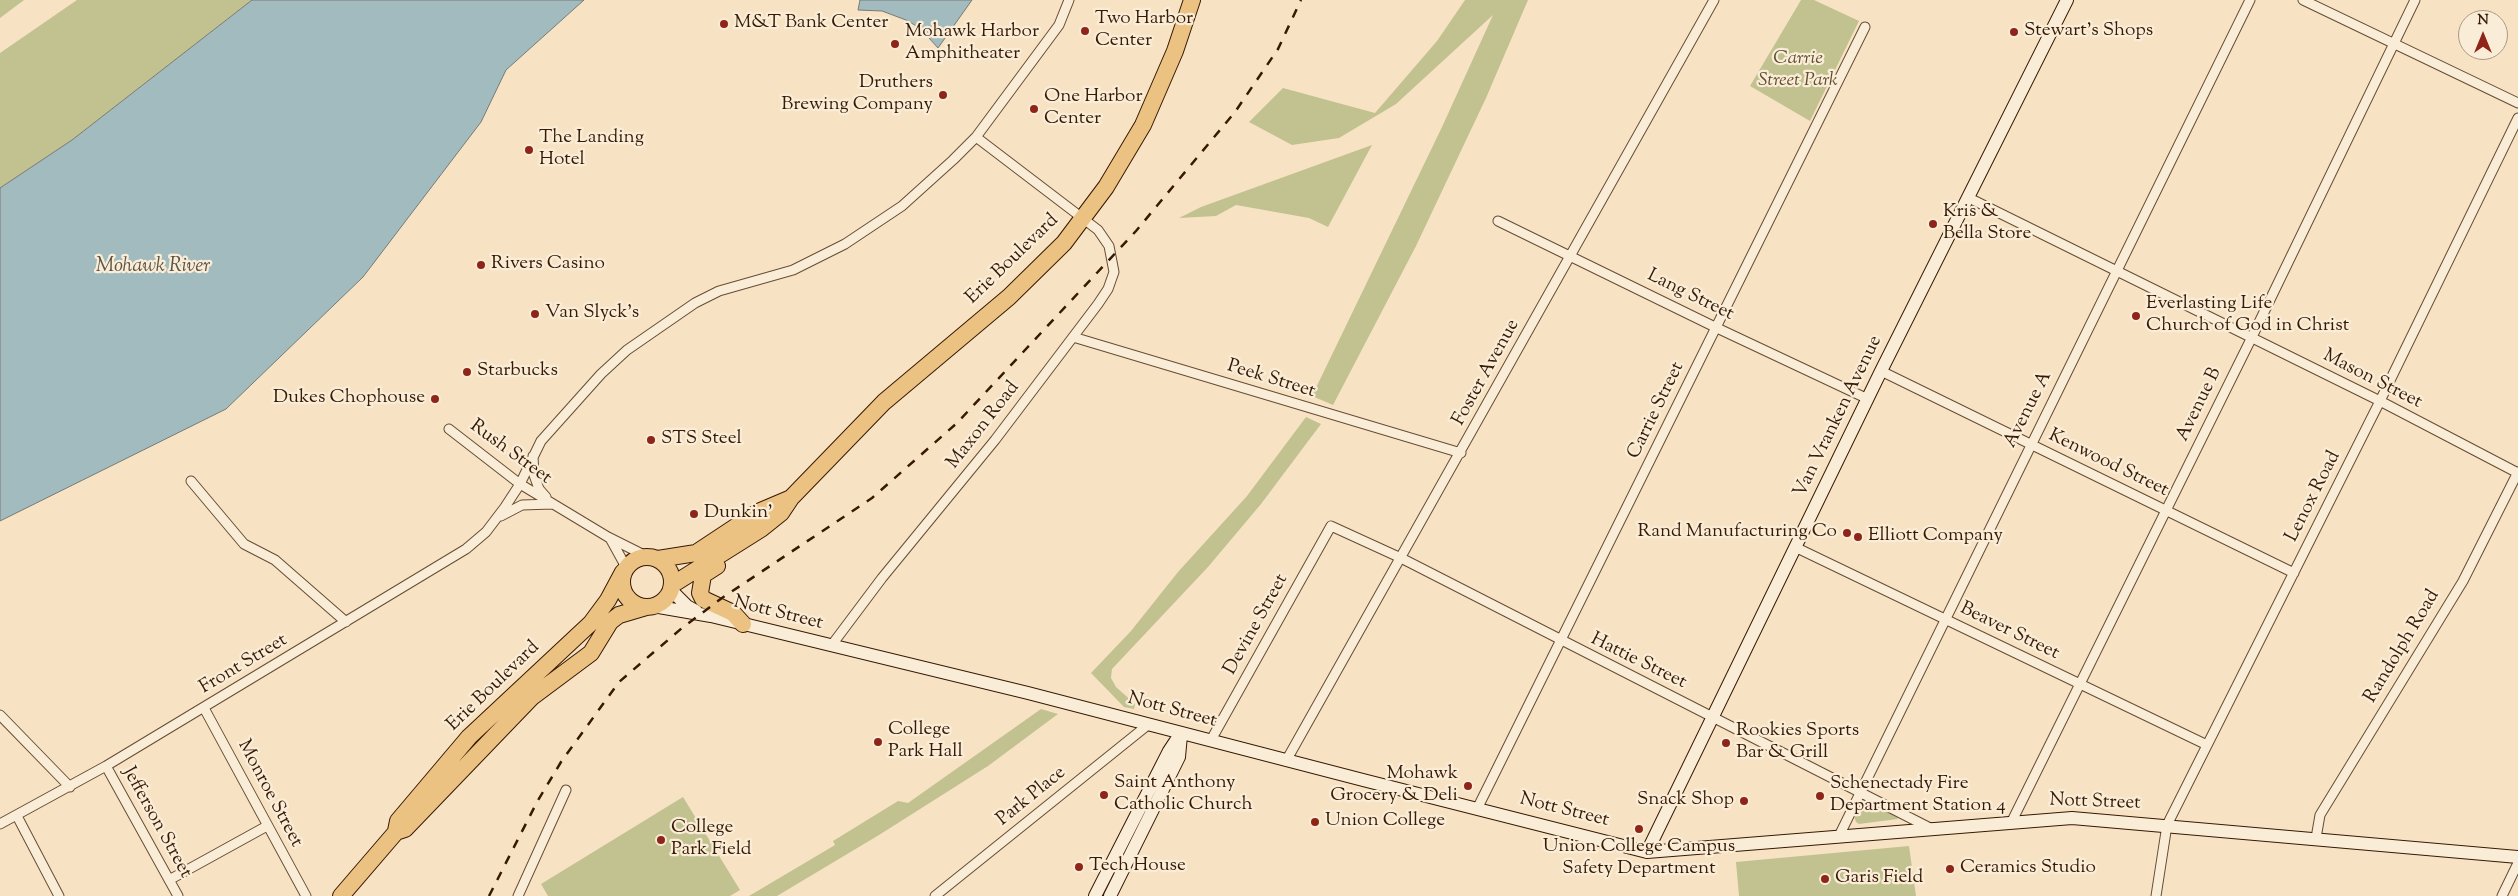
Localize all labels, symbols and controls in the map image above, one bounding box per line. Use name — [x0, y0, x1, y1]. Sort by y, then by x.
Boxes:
place label: Two Harbor Center — [1095, 9, 1193, 53]
north arrow — [2458, 10, 2508, 60]
text: N — [2477, 11, 2489, 31]
place label: M&T Bank Center — [734, 13, 888, 35]
marker: M&T Bank Center — [718, 18, 730, 30]
place label: Stewart's Shops — [2024, 21, 2153, 43]
place label: Mohawk Harbor Amphitheater — [905, 22, 1039, 66]
marker: Two Harbor Center — [1079, 25, 1091, 37]
marker: Stewart's Shops — [2008, 26, 2020, 38]
marker: Mohawk Harbor Amphitheater — [889, 38, 901, 50]
park label: Carrie Street Park — [1758, 49, 1838, 93]
place label: Druthers Brewing Company — [781, 73, 933, 117]
place label: One Harbor Center — [1044, 87, 1143, 131]
marker: Druthers Brewing Company — [937, 89, 949, 101]
marker: One Harbor Center — [1028, 103, 1040, 115]
place label: The Landing Hotel — [539, 128, 644, 172]
marker: The Landing Hotel — [523, 144, 535, 156]
place label: Kris & Bella Store — [1943, 202, 2031, 246]
street label: Erie Boulevard — [962, 210, 1064, 310]
marker: Kris & Bella Store — [1927, 218, 1939, 230]
place label: Rivers Casino — [491, 254, 605, 276]
water label: Mohawk River — [96, 256, 210, 280]
marker: Rivers Casino — [475, 259, 487, 271]
street label: Lang Street — [1643, 265, 1737, 327]
place label: Everlasting Life Church of God in Christ — [2146, 294, 2349, 338]
place label: Van Slyck's — [545, 303, 639, 325]
marker: Van Slyck's — [529, 308, 541, 320]
marker: Everlasting Life Church of God in Christ — [2130, 310, 2142, 322]
street label: Foster Avenue — [1448, 316, 1526, 430]
street label: Van Vranken Avenue — [1790, 332, 1888, 502]
street label: Mason Street — [2319, 345, 2425, 415]
street label: Peek Street — [1224, 356, 1318, 404]
street label: Carrie Street — [1624, 359, 1690, 463]
place label: Starbucks — [477, 361, 558, 383]
street label: Avenue B — [2172, 364, 2228, 446]
marker: Starbucks — [461, 366, 473, 378]
street label: Avenue A — [2000, 368, 2058, 452]
street label: Maxon Road — [943, 378, 1025, 474]
place label: Dukes Chophouse — [273, 388, 425, 410]
marker: Dukes Chophouse — [429, 393, 441, 405]
street label: Rush Street — [465, 416, 555, 490]
street label: Kenwood Street — [2044, 425, 2172, 503]
place label: STS Steel — [661, 429, 742, 451]
marker: STS Steel — [645, 434, 657, 446]
street label: Lenox Road — [2281, 448, 2347, 546]
place label: Dunkin' — [704, 503, 773, 525]
marker: Dunkin' — [688, 508, 700, 520]
place label: Rand Manufacturing Co — [1638, 522, 1837, 544]
place label: Elliott Company — [1868, 526, 2003, 548]
marker: Rand Manufacturing Co — [1841, 527, 1853, 539]
marker: Elliott Company — [1852, 531, 1864, 543]
street label: Devine Street — [1220, 571, 1294, 679]
street label: Randolph Road — [2360, 586, 2446, 708]
street label: Nott Street — [731, 592, 825, 636]
street label: Beaver Street — [1956, 598, 2062, 666]
street label: Hattie Street — [1586, 629, 1690, 695]
street label: Front Street — [196, 630, 292, 700]
street label: Erie Boulevard — [443, 637, 545, 737]
street label: Nott Street — [1125, 688, 1219, 734]
place label: College Park Hall — [888, 720, 963, 764]
place label: Rookies Sports Bar & Grill — [1736, 721, 1859, 765]
marker: College Park Hall — [872, 736, 884, 748]
street label: Monroe Street — [231, 737, 307, 851]
marker: Rookies Sports Bar & Grill — [1720, 737, 1732, 749]
street label: Park Place — [993, 762, 1071, 832]
street label: Jefferson Street — [116, 763, 196, 883]
place label: Mohawk Grocery & Deli — [1330, 764, 1458, 808]
place label: Saint Anthony Catholic Church — [1114, 773, 1253, 817]
place label: Schenectady Fire Department Station 4 — [1830, 774, 2006, 818]
marker: Mohawk Grocery & Deli — [1462, 780, 1474, 792]
marker: Saint Anthony Catholic Church — [1098, 789, 1110, 801]
street label: Nott Street — [1517, 789, 1611, 833]
place label: Snack Shop — [1637, 790, 1734, 812]
marker: Schenectady Fire Department Station 4 — [1814, 790, 1826, 802]
street label: Nott Street — [2049, 790, 2141, 816]
marker: Snack Shop — [1738, 795, 1750, 807]
place label: Union College — [1325, 811, 1445, 833]
marker: Union College — [1309, 816, 1321, 828]
place label: College Park Field — [671, 818, 752, 862]
marker: Union College Campus Safety Department — [1633, 823, 1645, 835]
marker: College Park Field — [655, 834, 667, 846]
place label: Union College Campus Safety Department — [1543, 837, 1735, 881]
place label: Tech House — [1089, 856, 1186, 878]
place label: Ceramics Studio — [1960, 858, 2096, 880]
marker: Tech House — [1073, 861, 1085, 873]
marker: Ceramics Studio — [1944, 863, 1956, 875]
place label: Garis Field — [1835, 868, 1923, 890]
marker: Garis Field — [1819, 873, 1831, 885]

